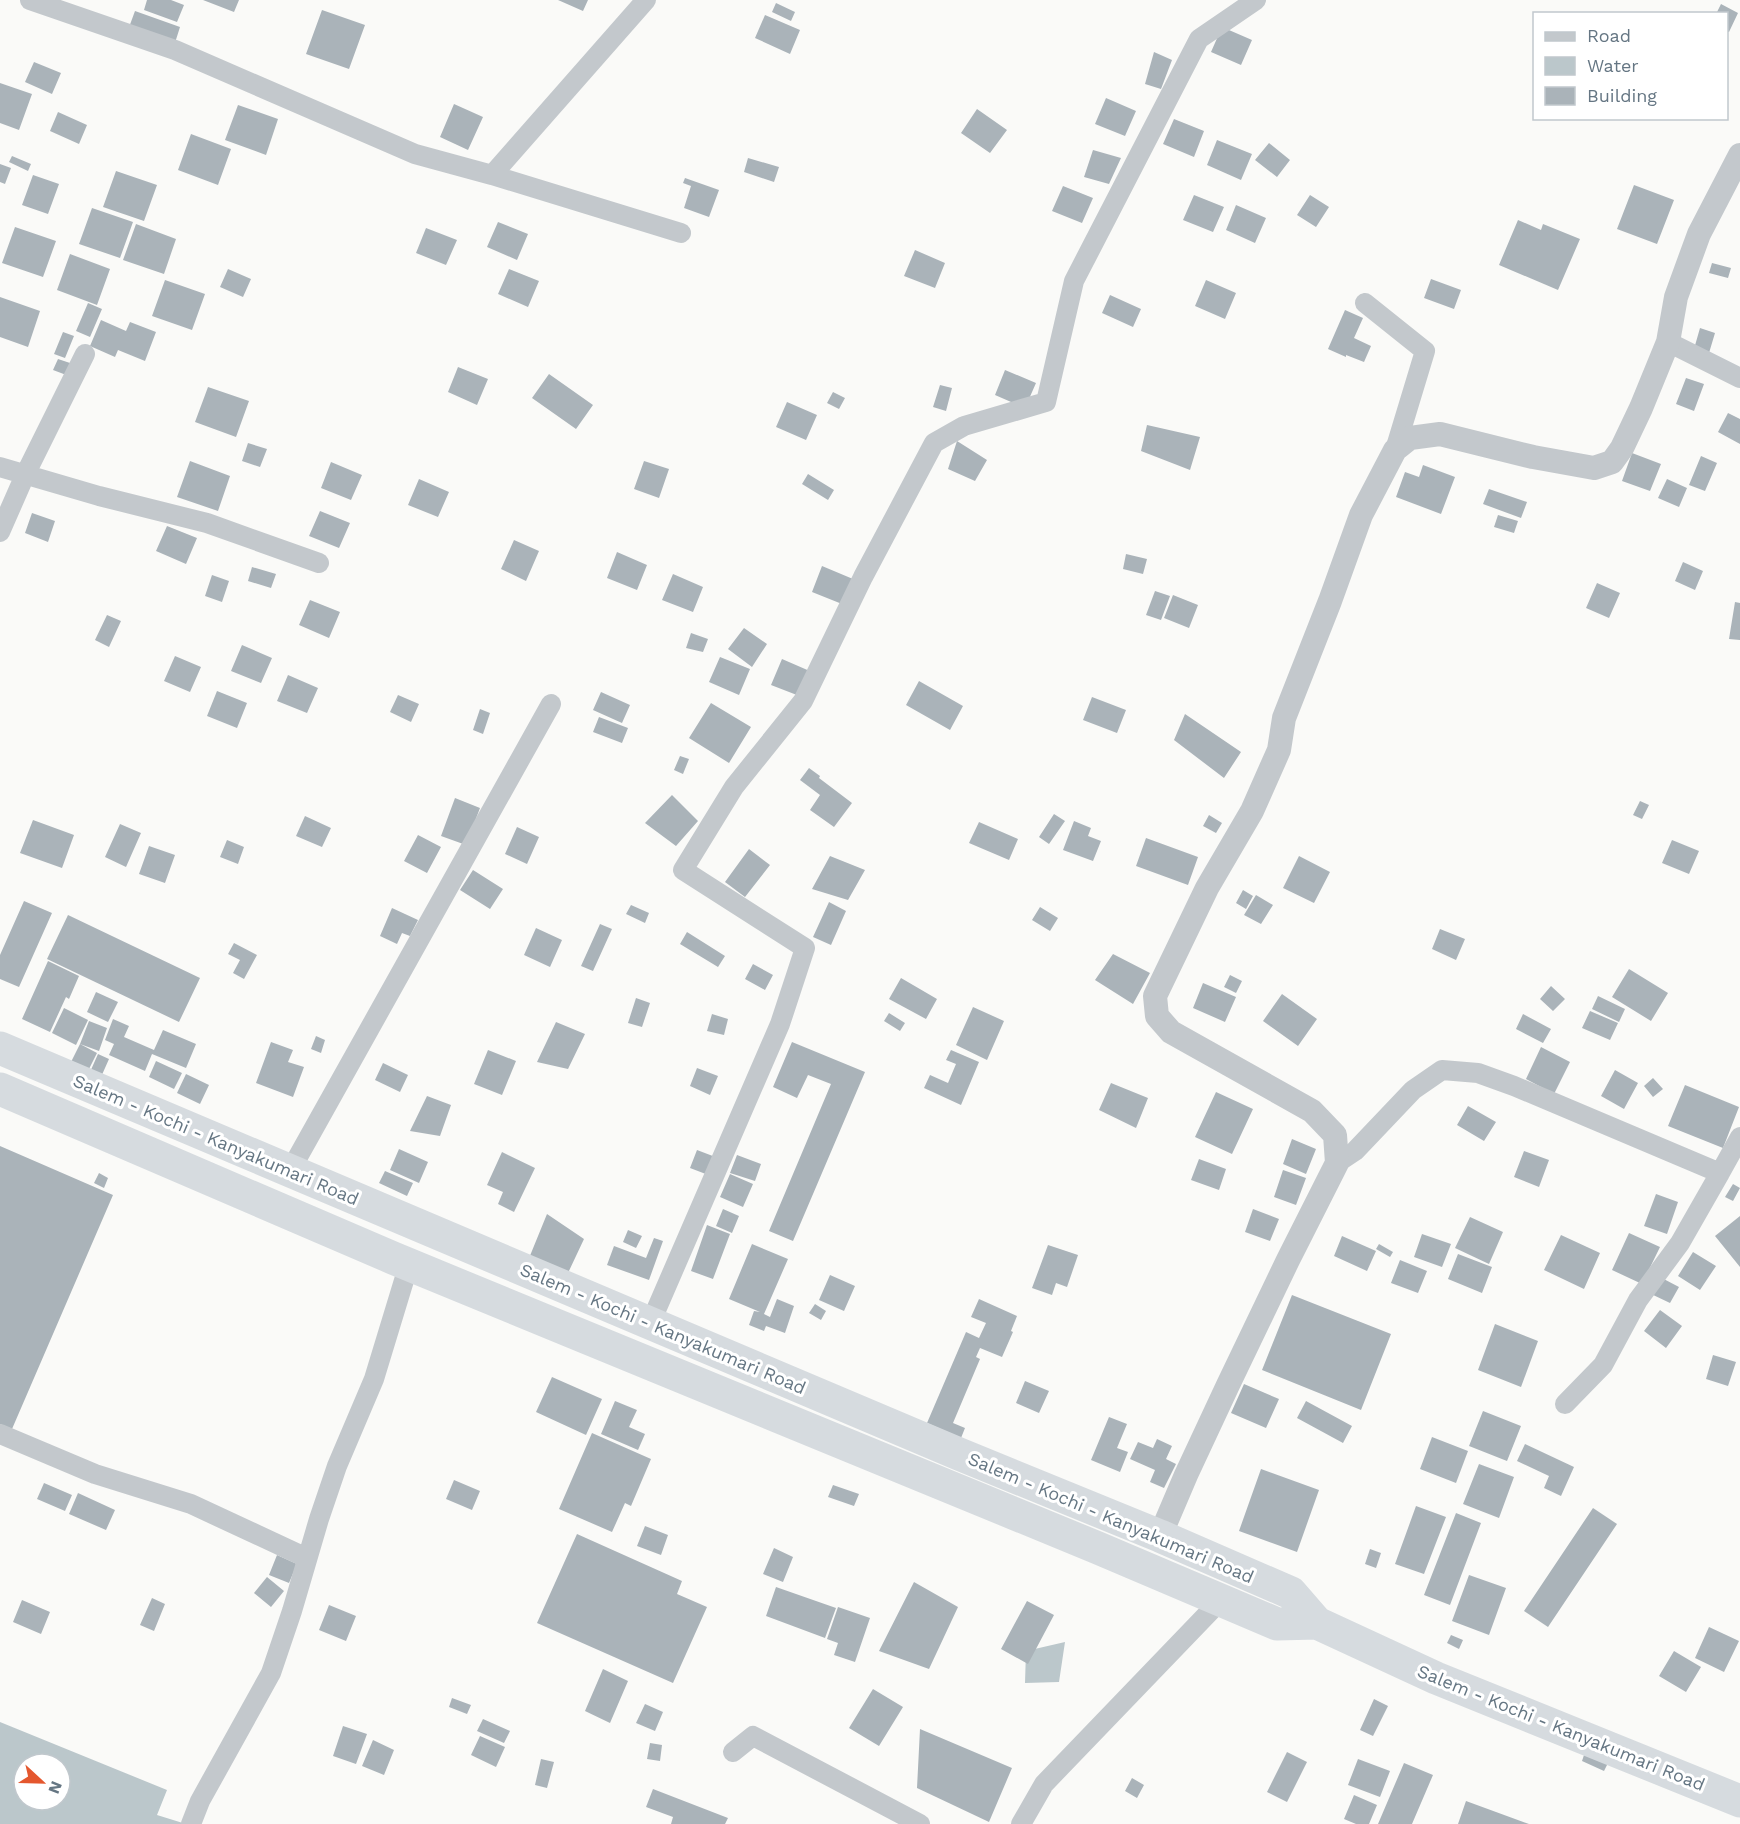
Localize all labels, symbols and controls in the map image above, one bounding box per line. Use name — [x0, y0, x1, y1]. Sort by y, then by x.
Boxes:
legend — [1533, 12, 1728, 120]
text: Road — [1587, 25, 1631, 46]
text: Water — [1587, 55, 1639, 76]
text: Building — [1587, 85, 1657, 106]
street label: Salem - Kochi - Kanyakumari Road — [70, 1070, 362, 1209]
street label: Salem - Kochi - Kanyakumari Road — [517, 1259, 809, 1398]
street label: Salem - Kochi - Kanyakumari Road — [965, 1448, 1257, 1587]
street label: Salem - Kochi - Kanyakumari Road — [1414, 1660, 1708, 1795]
north arrow — [12, 1752, 72, 1812]
text: N — [44, 1778, 66, 1796]

